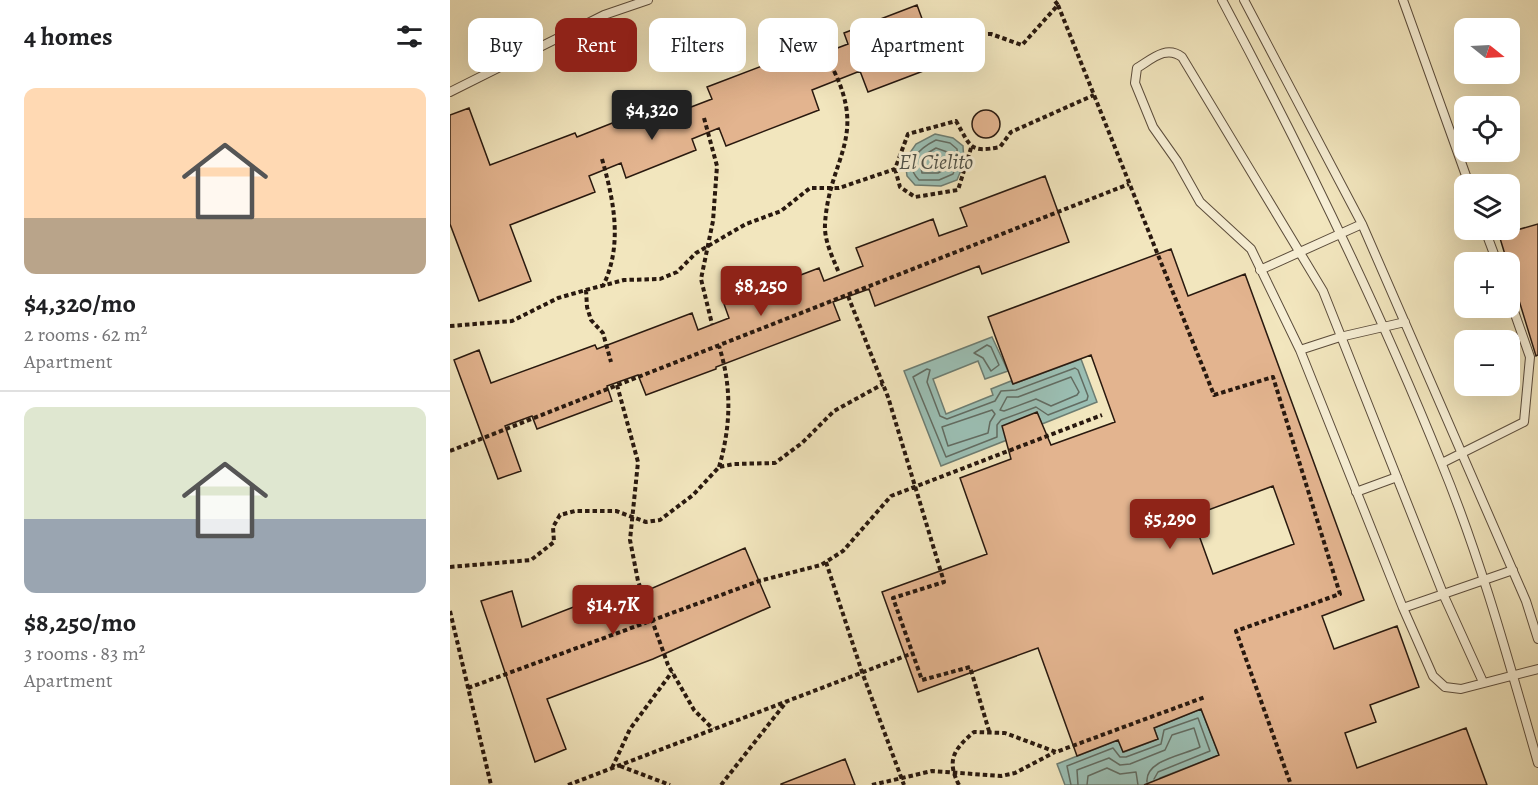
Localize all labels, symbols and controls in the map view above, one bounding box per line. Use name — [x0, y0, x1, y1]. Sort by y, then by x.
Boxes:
chip: Buy — [468, 18, 543, 72]
chip: Rent — [555, 18, 637, 72]
chip: Filters — [649, 18, 746, 72]
chip: New — [758, 18, 838, 72]
chip: Apartment — [850, 18, 985, 72]
north arrow — [1454, 18, 1520, 84]
map controls — [1454, 18, 1520, 396]
text: 4 homes — [24, 19, 113, 54]
icon: filters — [393, 20, 426, 53]
pin: $4,320 — [603, 90, 701, 141]
text: $4,320 — [626, 96, 678, 123]
button: locate — [1454, 96, 1520, 162]
icon: home — [171, 127, 279, 235]
water label: El Cielito — [899, 147, 973, 177]
button: layers — [1454, 174, 1520, 240]
button: + — [1454, 252, 1520, 318]
pin: $8,250 — [712, 266, 810, 317]
text: $8,250 — [735, 272, 787, 299]
text: $4,320/mo — [24, 286, 136, 321]
text: 2 rooms · 62 m² — [24, 321, 147, 348]
button: − — [1454, 330, 1520, 396]
text: Apartment — [24, 348, 113, 375]
icon: home — [171, 446, 279, 554]
pin: $5,290 — [1121, 499, 1219, 550]
text: $5,290 — [1144, 505, 1196, 532]
pin: $14.7K — [564, 585, 662, 636]
text: $14.7K — [586, 591, 640, 618]
text: $8,250/mo — [24, 605, 136, 640]
text: 3 rooms · 83 m² — [24, 640, 145, 667]
text: Apartment — [24, 667, 113, 694]

